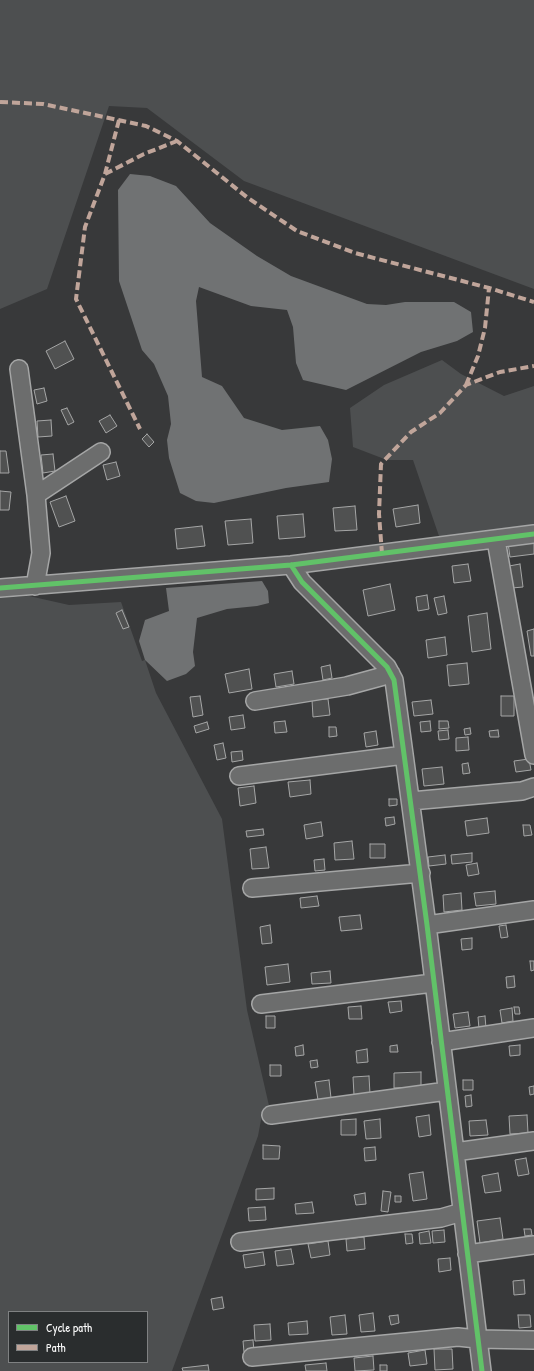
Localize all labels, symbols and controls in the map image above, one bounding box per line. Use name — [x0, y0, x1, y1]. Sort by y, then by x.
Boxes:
legend — [8, 1311, 148, 1363]
text: Cycle path — [46, 1319, 92, 1336]
text: Path — [46, 1339, 66, 1356]

